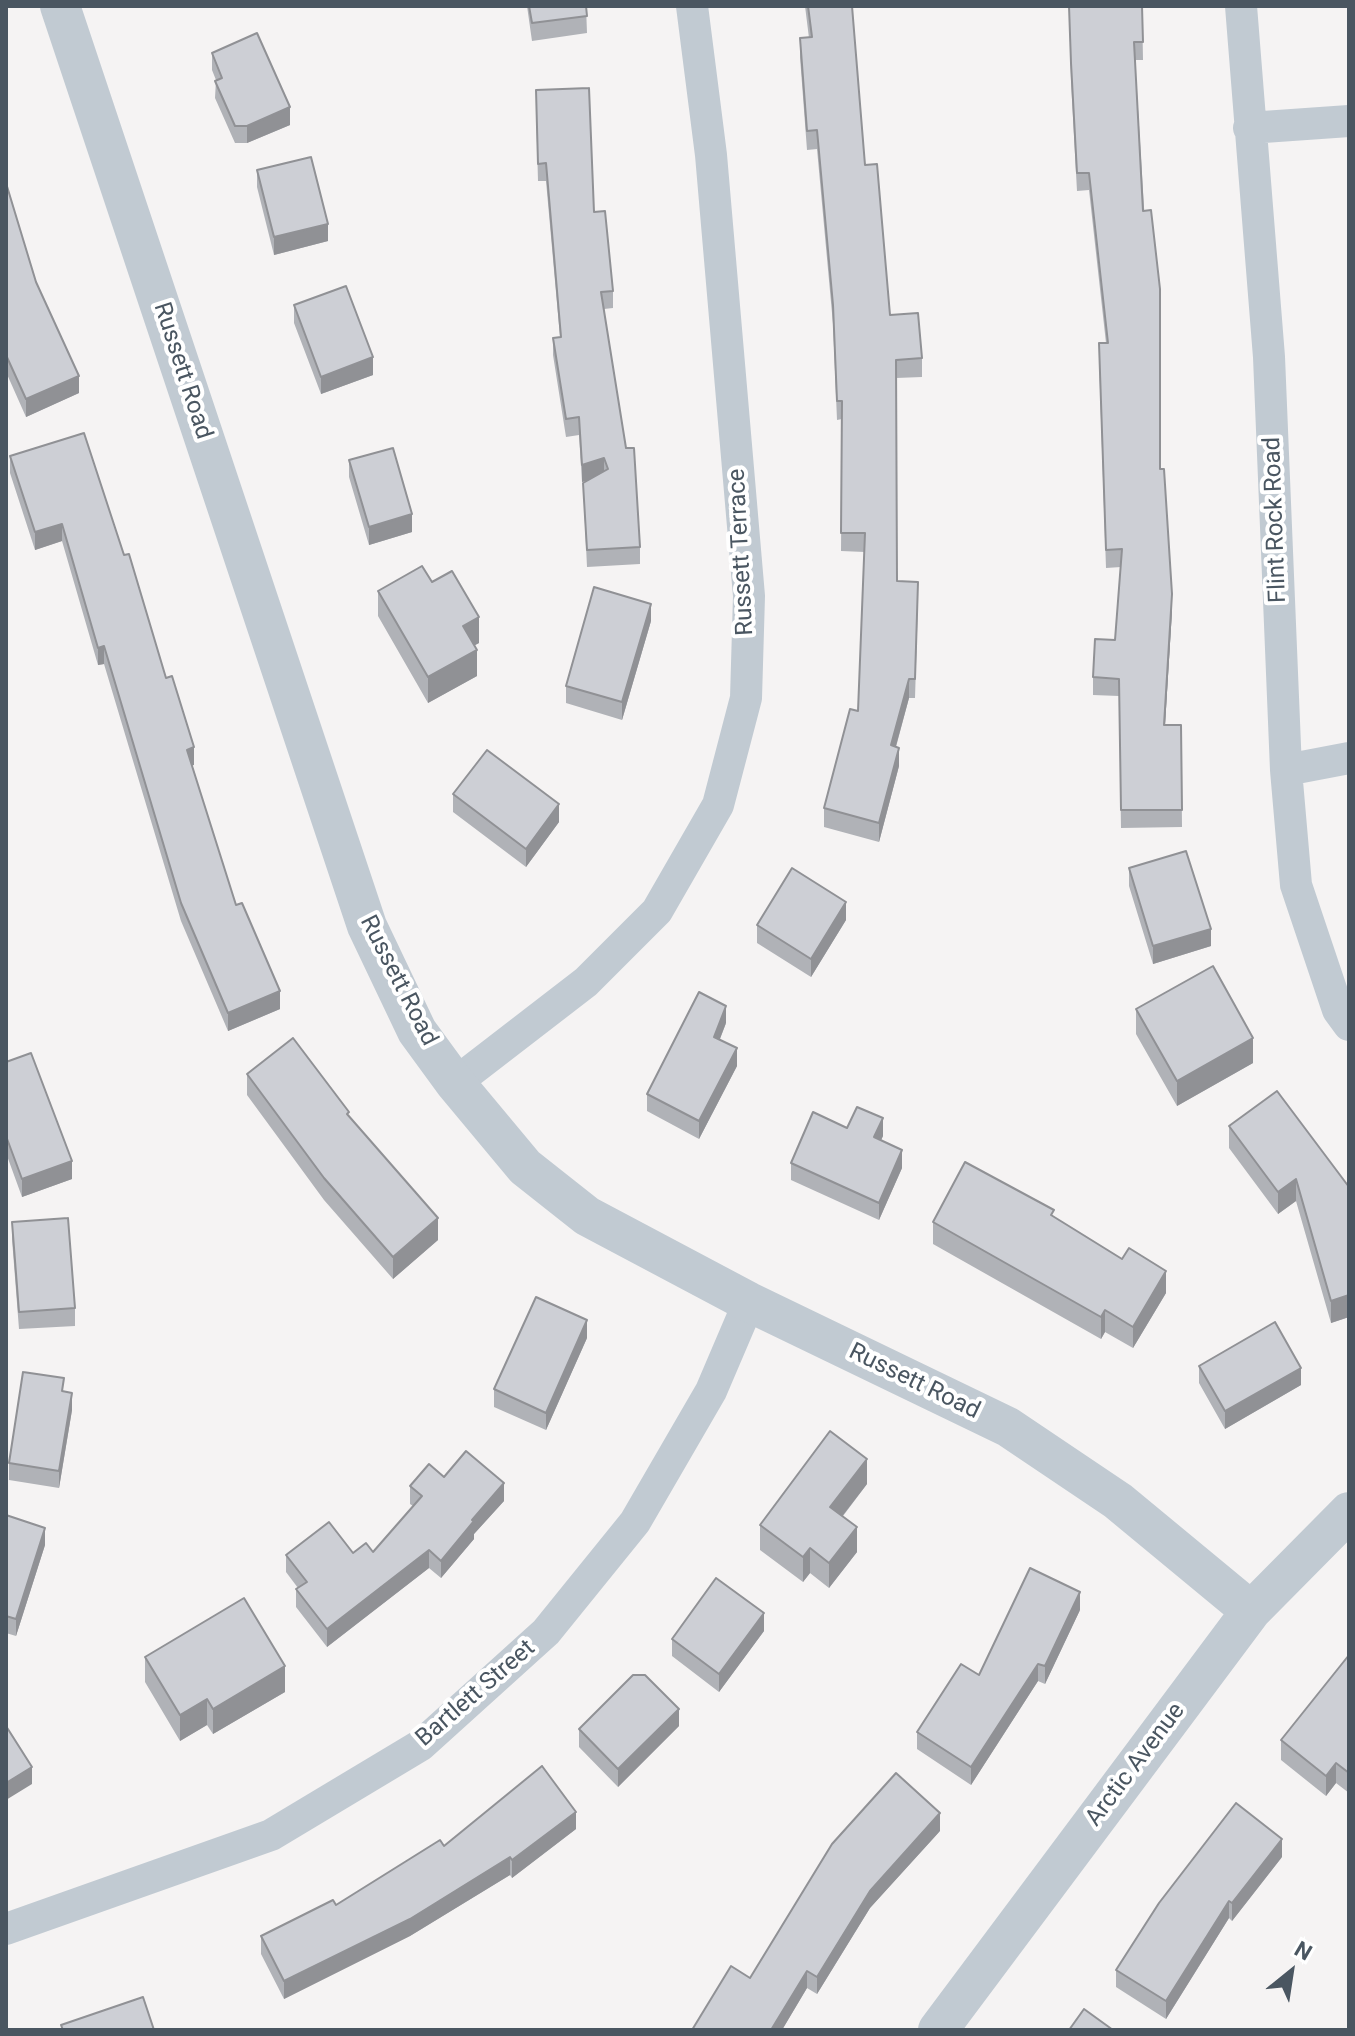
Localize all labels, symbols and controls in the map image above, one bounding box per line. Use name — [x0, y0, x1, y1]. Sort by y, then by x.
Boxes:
street label: Russett Road — [146, 299, 218, 443]
street label: Flint Rock Road — [1259, 436, 1293, 604]
street label: Russett Terrace — [723, 468, 761, 636]
street label: Russett Road — [353, 911, 443, 1051]
street label: Russett Road — [844, 1338, 984, 1426]
street label: Bartlett Street — [411, 1635, 541, 1753]
street label: Arctic Avenue — [1080, 1698, 1192, 1832]
north arrow — [1251, 1932, 1331, 2012]
text: N — [1290, 1936, 1316, 1965]

